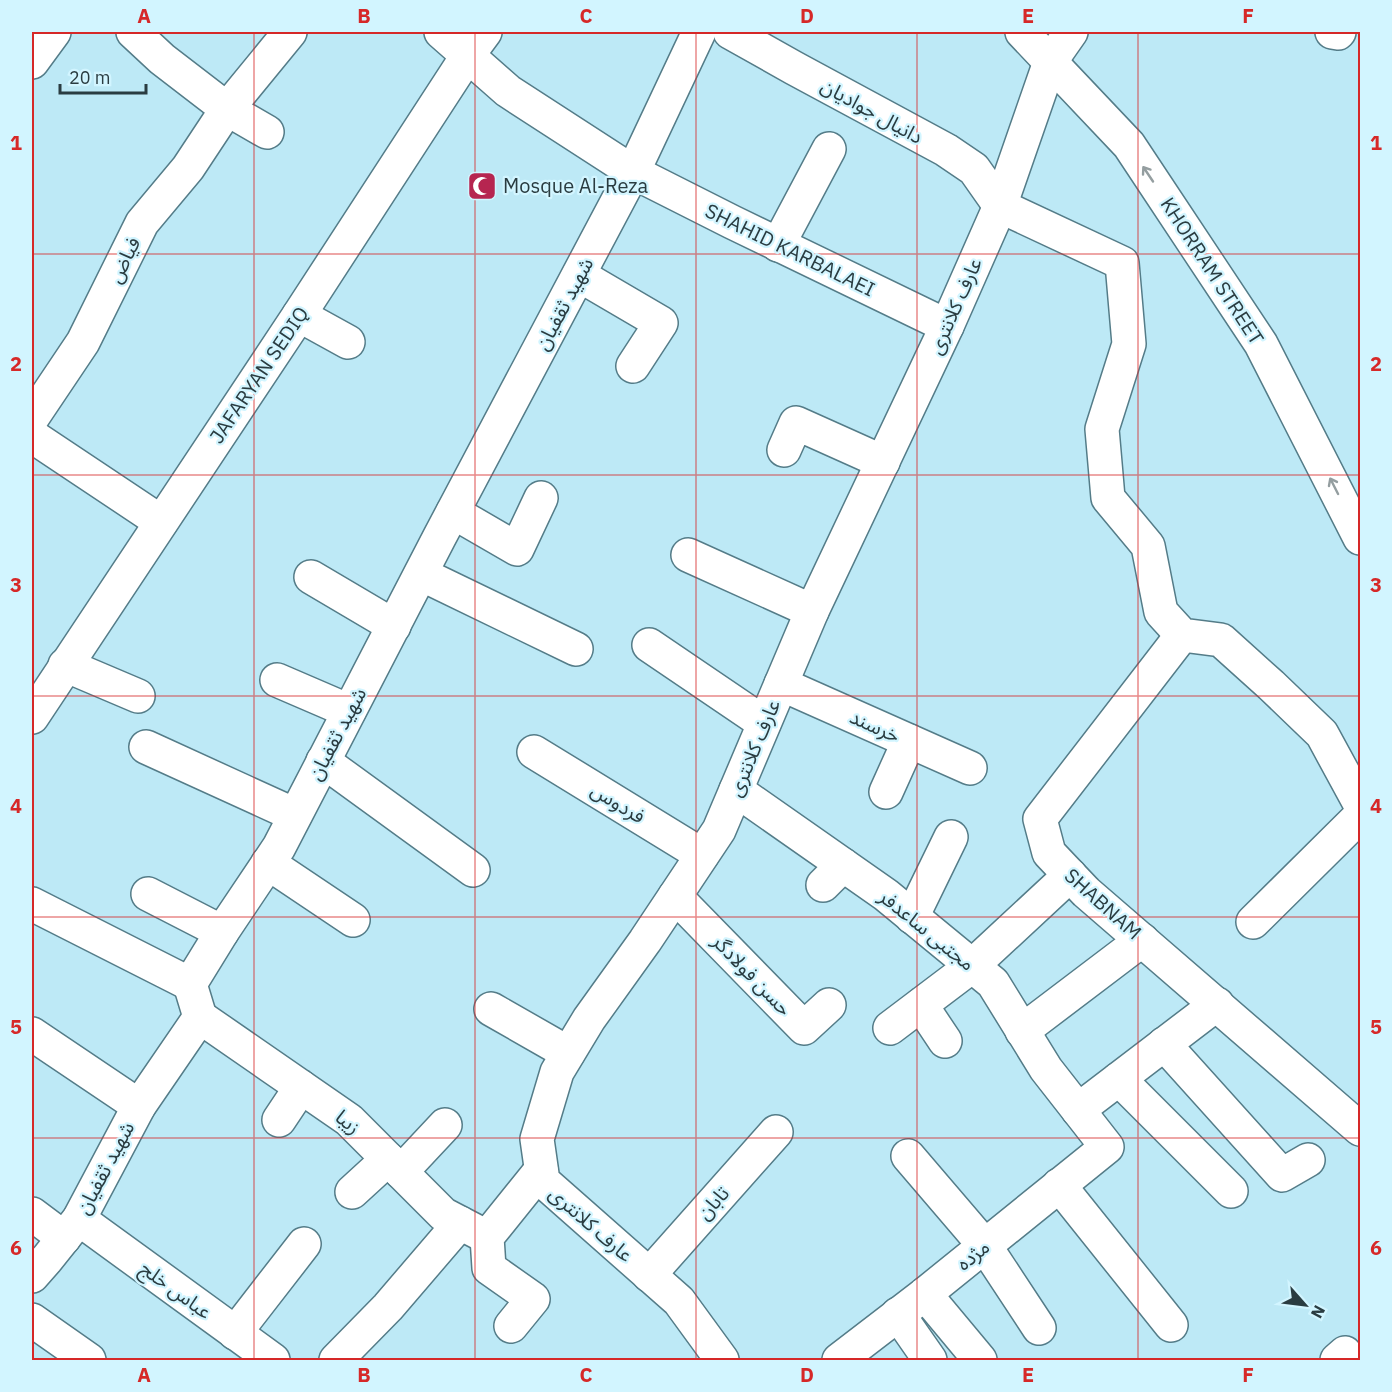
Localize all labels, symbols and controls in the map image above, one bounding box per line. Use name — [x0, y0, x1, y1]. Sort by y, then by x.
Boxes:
text: A — [137, 2, 151, 29]
text: B — [357, 2, 371, 29]
text: C — [579, 2, 593, 29]
text: D — [800, 2, 814, 29]
text: E — [1022, 2, 1034, 29]
text: F — [1242, 2, 1254, 29]
scale bar — [60, 57, 146, 95]
text: 20 m — [69, 66, 111, 89]
street label: دانیال جوادیان — [816, 71, 928, 150]
text: 1 — [10, 129, 22, 156]
text: 1 — [1370, 129, 1382, 156]
one-way arrow — [1142, 166, 1155, 183]
mosque icon: Mosque Al-Reza — [466, 170, 498, 202]
place label: Mosque Al-Reza — [503, 172, 649, 199]
street label: KHORRAM STREET — [1155, 192, 1270, 350]
street label: SHAHID KARBALAEI — [701, 197, 880, 302]
street label: فیاض — [101, 232, 146, 287]
street label: شهید ثقفیان — [528, 253, 599, 355]
street label: عارف کلانتری — [921, 253, 988, 358]
street label: JAFARYAN SEDIQ — [203, 301, 314, 448]
text: 2 — [10, 350, 22, 377]
text: 2 — [1370, 350, 1382, 377]
one-way arrow — [1328, 478, 1340, 495]
text: 3 — [10, 571, 22, 598]
text: 3 — [1370, 571, 1382, 598]
street label: شهید ثقفیان — [301, 683, 372, 785]
street label: عارف کلانتری — [721, 695, 786, 801]
street label: خرسند — [846, 703, 905, 749]
street label: فردوس — [586, 776, 651, 829]
text: 4 — [10, 792, 22, 819]
text: 4 — [1370, 792, 1382, 819]
street label: SHABNAM — [1059, 862, 1148, 945]
street label: مجتبی ساعدفر — [873, 882, 981, 977]
street label: حسن فولادگر — [706, 927, 798, 1021]
text: 5 — [10, 1013, 22, 1040]
text: 5 — [1370, 1013, 1382, 1040]
street label: زیبا — [330, 1103, 367, 1140]
street label: شهید ثقفیان — [69, 1117, 140, 1219]
street label: عارف کلانتری — [544, 1180, 639, 1268]
street label: تابان — [690, 1180, 735, 1225]
street label: مژده — [950, 1233, 995, 1276]
text: 6 — [10, 1234, 22, 1261]
text: 6 — [1370, 1234, 1382, 1261]
street label: عباس خلج — [134, 1254, 218, 1326]
north arrow — [1275, 1275, 1335, 1335]
text: N — [1307, 1302, 1330, 1322]
text: A — [137, 1361, 151, 1388]
text: B — [357, 1361, 371, 1388]
text: C — [579, 1361, 593, 1388]
text: D — [800, 1361, 814, 1388]
text: E — [1022, 1361, 1034, 1388]
text: F — [1242, 1361, 1254, 1388]

